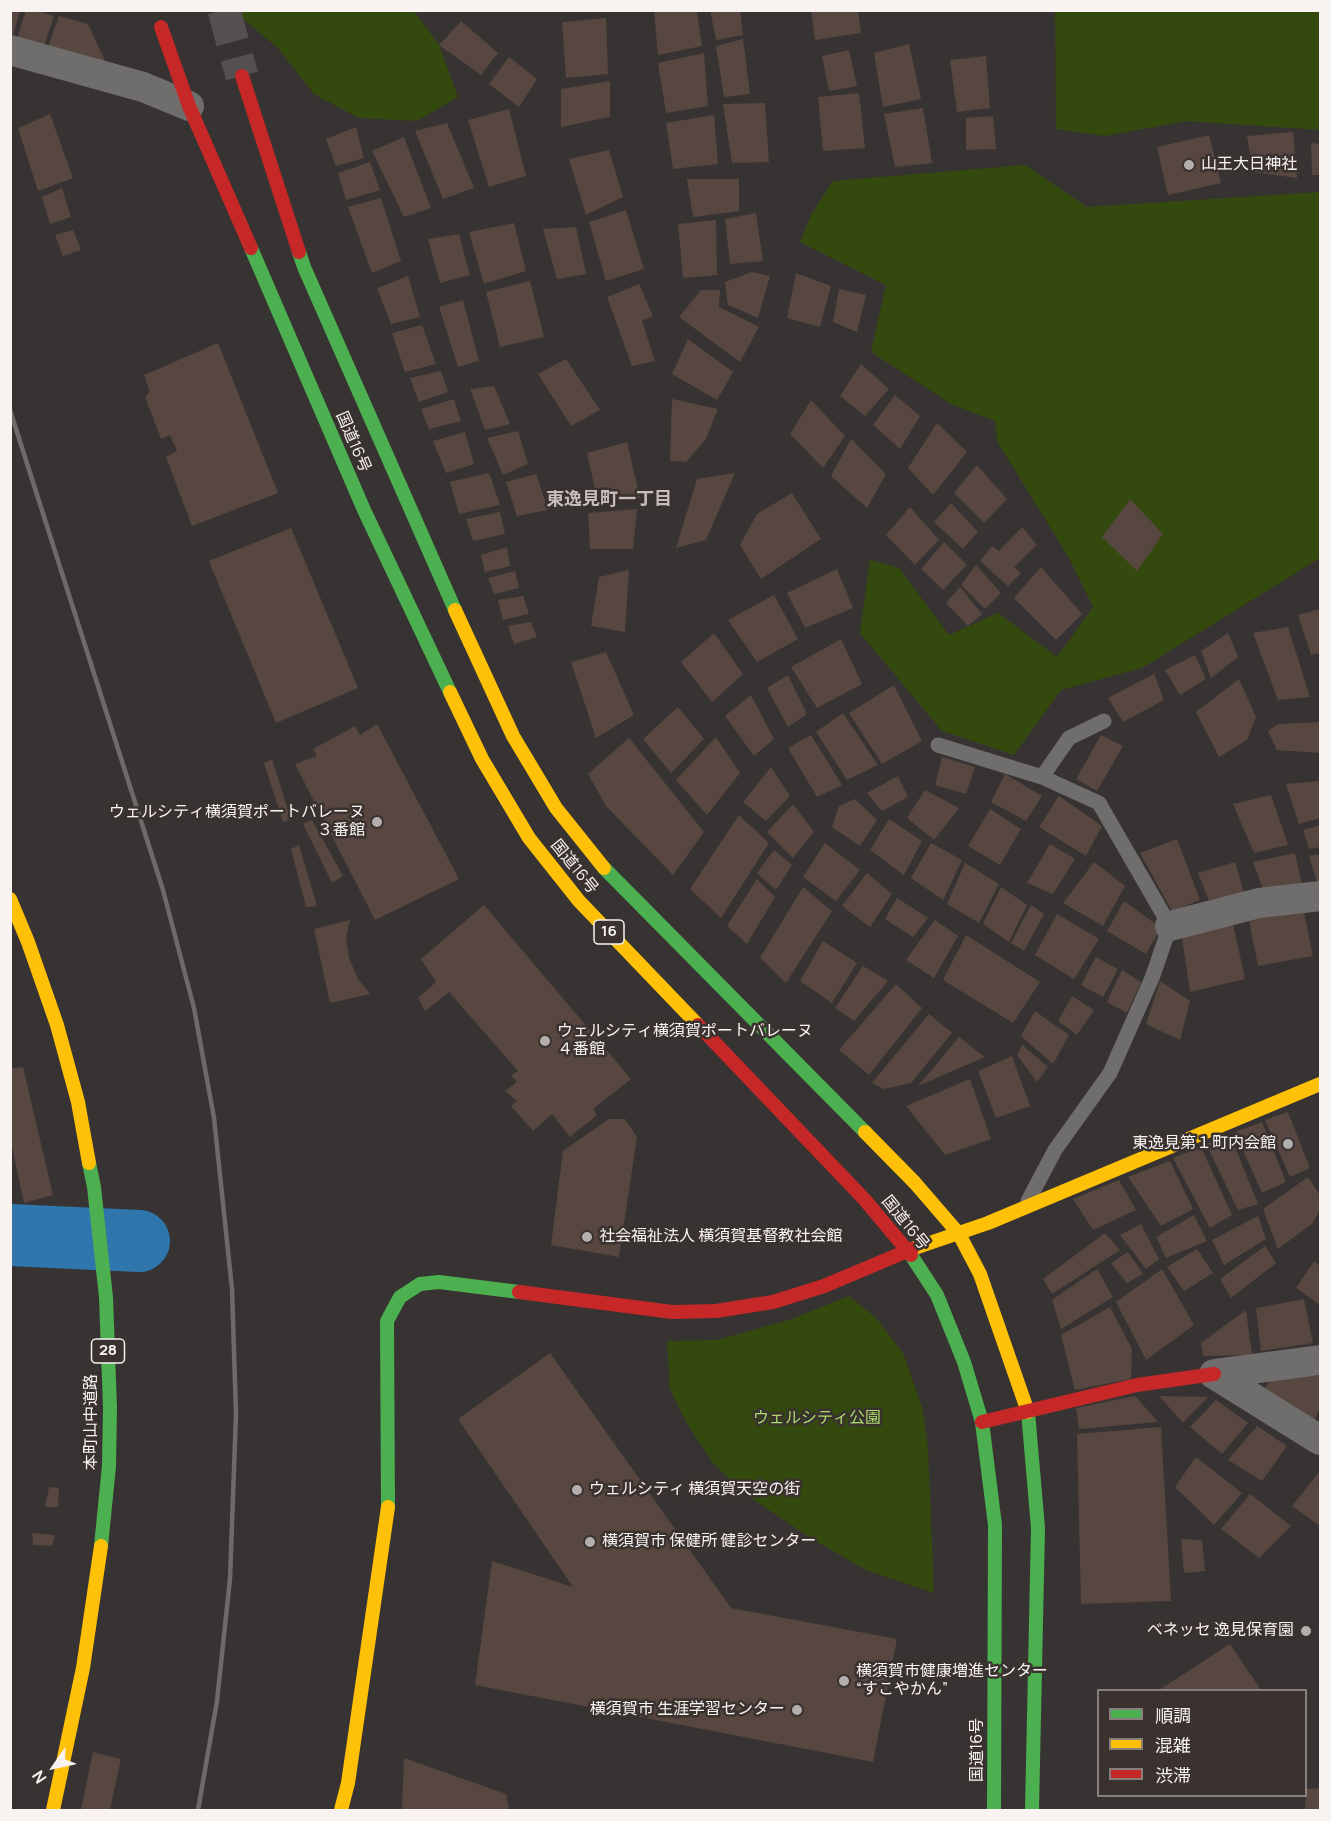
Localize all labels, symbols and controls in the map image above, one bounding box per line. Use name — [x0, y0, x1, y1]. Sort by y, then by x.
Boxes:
place label: 山王大日神社 — [1201, 155, 1297, 175]
marker: 山王大日神社 — [1182, 158, 1196, 172]
street label: 国道16号 — [332, 409, 374, 475]
district label: 東逸見町一丁目 — [546, 489, 672, 511]
place label: ウェルシティ横須賀ポートバレーヌ ３番館 — [109, 803, 365, 841]
marker: ウェルシティ横須賀ポートバレーヌ ３番館 — [370, 815, 384, 829]
street label: 国道16号 — [546, 836, 602, 898]
road number: 16 — [594, 920, 624, 944]
place label: ウェルシティ横須賀ポートバレーヌ ４番館 — [557, 1022, 813, 1060]
marker: ウェルシティ横須賀ポートバレーヌ ４番館 — [538, 1034, 552, 1048]
place label: 東逸見第１町内会館 — [1132, 1134, 1276, 1154]
marker: 東逸見第１町内会館 — [1281, 1137, 1295, 1151]
street label: 国道16号 — [877, 1192, 933, 1254]
place label: 社会福祉法人 横須賀基督教社会館 — [599, 1227, 842, 1247]
marker: 社会福祉法人 横須賀基督教社会館 — [580, 1230, 594, 1244]
road number: 28 — [92, 1339, 124, 1363]
street label: 本町山中道路 — [82, 1374, 102, 1470]
park label: ウェルシティ公園 — [753, 1409, 881, 1429]
place label: ウェルシティ 横須賀天空の街 — [589, 1480, 800, 1500]
marker: ウェルシティ 横須賀天空の街 — [570, 1483, 584, 1497]
place label: 横須賀市 保健所 健診センター — [602, 1532, 816, 1552]
marker: 横須賀市 保健所 健診センター — [583, 1535, 597, 1549]
place label: ベネッセ 逸見保育園 — [1147, 1621, 1294, 1641]
marker: ベネッセ 逸見保育園 — [1299, 1624, 1313, 1638]
place label: 横須賀市健康増進センター “すこやかん” — [856, 1662, 1048, 1700]
marker: 横須賀市健康増進センター “すこやかん” — [837, 1674, 851, 1688]
legend — [1097, 1689, 1307, 1797]
place label: 横須賀市 生涯学習センター — [590, 1700, 785, 1720]
marker: 横須賀市 生涯学習センター — [790, 1703, 804, 1717]
text: 順調 — [1155, 1703, 1191, 1727]
street label: 国道16号 — [968, 1718, 988, 1782]
text: 混雑 — [1155, 1733, 1191, 1757]
north arrow — [24, 1737, 84, 1797]
text: 渋滞 — [1155, 1763, 1191, 1787]
text: N — [27, 1766, 51, 1788]

